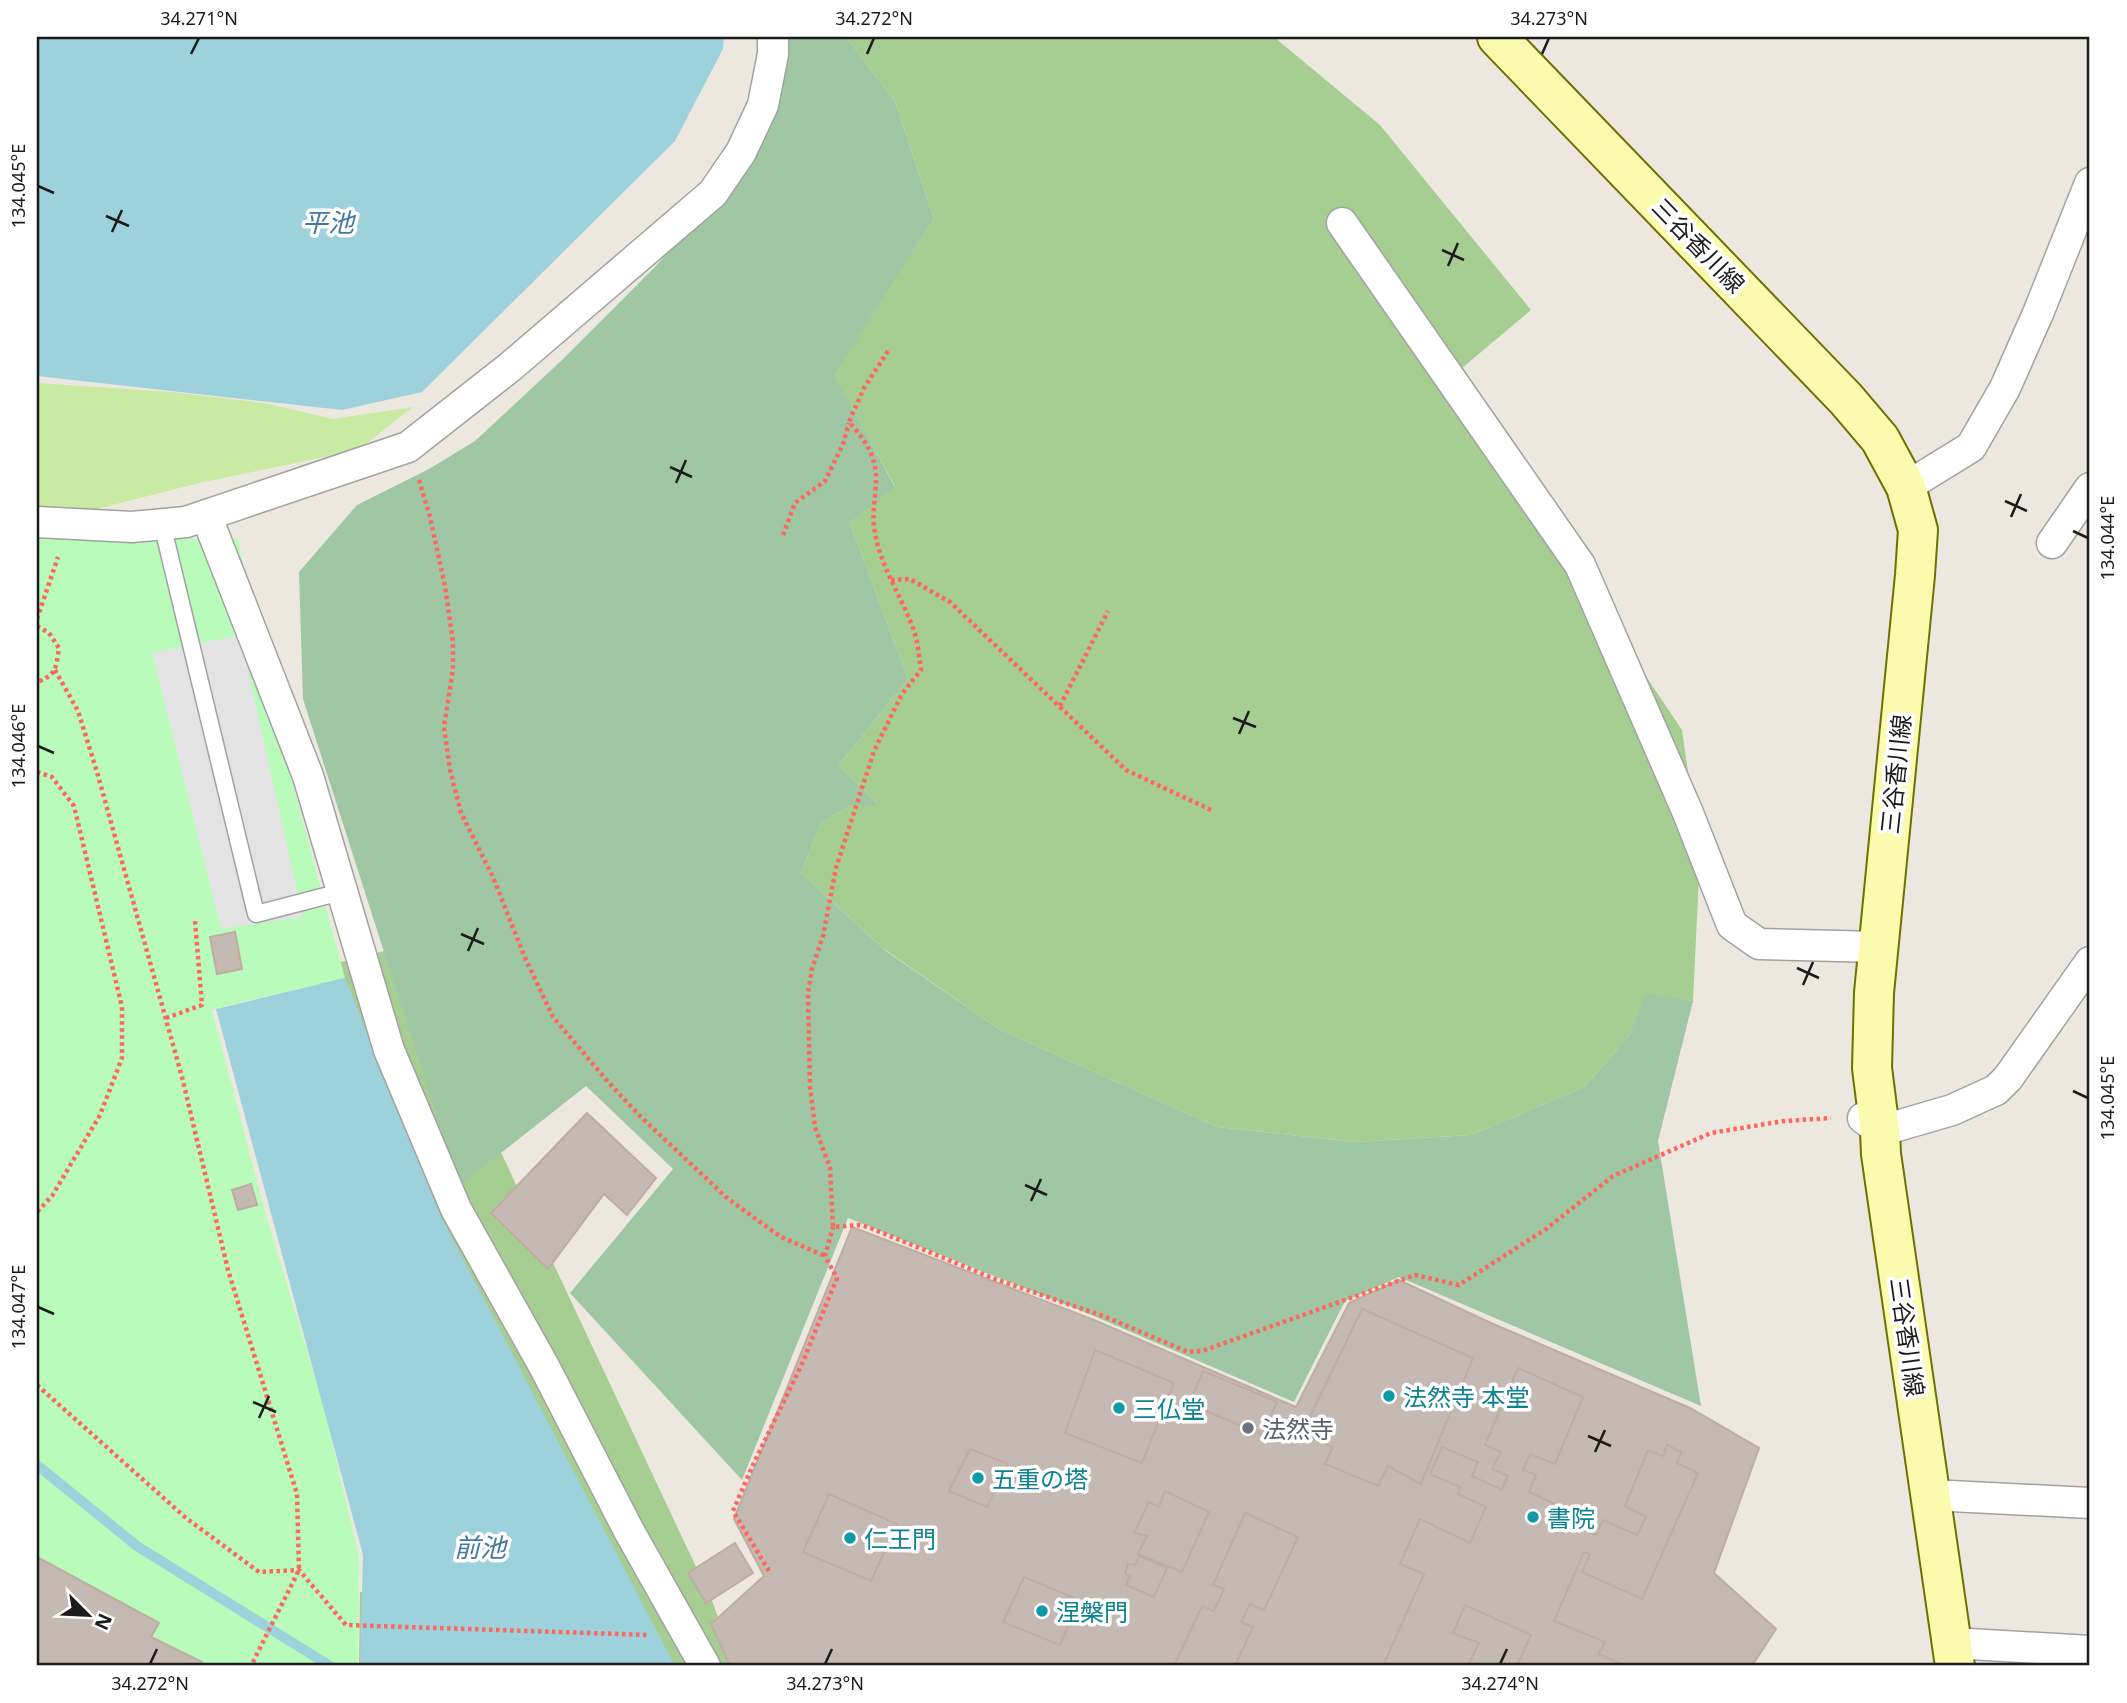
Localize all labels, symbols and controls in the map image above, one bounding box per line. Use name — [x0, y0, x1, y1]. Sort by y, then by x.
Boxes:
text: 34.271°N — [160, 6, 238, 30]
text: 34.272°N — [835, 6, 913, 30]
text: 34.273°N — [1510, 6, 1588, 30]
text: 134.045°E — [6, 144, 30, 228]
street label: 三谷香川線 — [1645, 190, 1753, 300]
water label: 平池 — [302, 204, 357, 240]
text: 134.044°E — [2095, 496, 2119, 580]
text: 134.046°E — [6, 704, 30, 788]
street label: 三谷香川線 — [1872, 713, 1918, 835]
text: 134.045°E — [2095, 1056, 2119, 1140]
text: 134.047°E — [6, 1265, 30, 1349]
street label: 三谷香川線 — [1883, 1275, 1933, 1399]
place label: 法然寺 本堂 — [1403, 1380, 1529, 1413]
marker: 法然寺 本堂 — [1381, 1388, 1397, 1404]
place label: 三仏堂 — [1133, 1392, 1205, 1425]
marker: 三仏堂 — [1111, 1400, 1127, 1416]
place label: 法然寺 — [1262, 1412, 1334, 1445]
marker: 法然寺 — [1240, 1420, 1256, 1436]
place label: 五重の塔 — [992, 1462, 1088, 1495]
marker: 五重の塔 — [970, 1470, 986, 1486]
place label: 書院 — [1547, 1501, 1595, 1534]
marker: 書院 — [1525, 1509, 1541, 1525]
place label: 仁王門 — [864, 1522, 936, 1555]
water label: 前池 — [454, 1529, 509, 1565]
marker: 仁王門 — [842, 1530, 858, 1546]
north arrow — [52, 1580, 122, 1650]
place label: 涅槃門 — [1056, 1595, 1128, 1628]
marker: 涅槃門 — [1034, 1603, 1050, 1619]
text: N — [89, 1610, 119, 1634]
text: 34.272°N — [111, 1671, 189, 1695]
text: 34.273°N — [786, 1671, 864, 1695]
text: 34.274°N — [1461, 1671, 1539, 1695]

